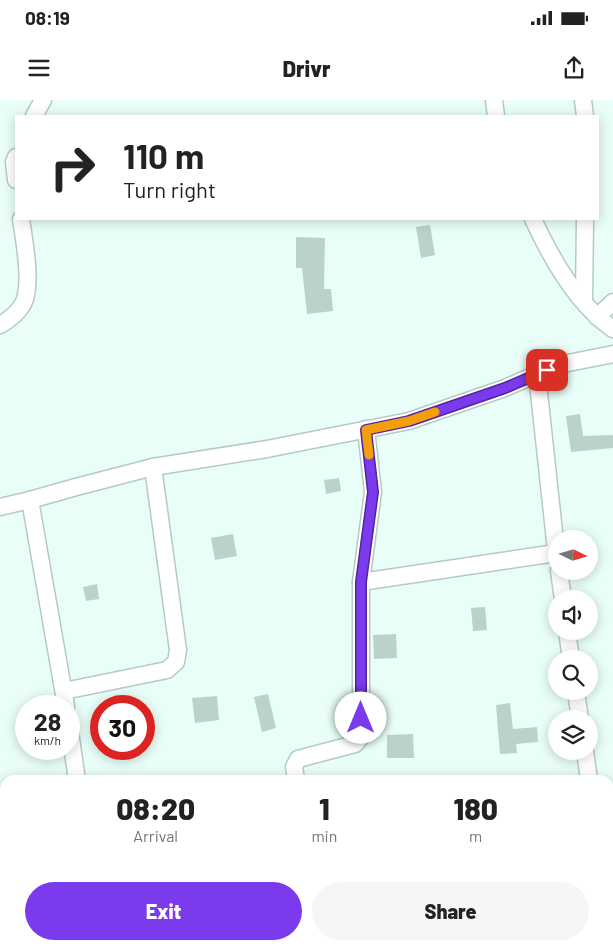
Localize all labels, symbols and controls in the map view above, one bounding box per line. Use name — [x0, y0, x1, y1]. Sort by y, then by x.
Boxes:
text: 08:19 — [25, 6, 70, 29]
icon: menu — [25, 54, 53, 82]
icon: share — [560, 54, 588, 82]
text: Drivr — [282, 55, 331, 81]
text: 110 m — [123, 134, 204, 176]
icon: right — [40, 135, 105, 200]
text: Turn right — [123, 176, 216, 202]
pin — [526, 349, 568, 391]
icon: arrive — [533, 356, 561, 384]
north arrow — [548, 530, 598, 580]
map controls — [548, 530, 598, 760]
button: sound — [548, 590, 598, 640]
button: search — [548, 650, 598, 700]
position arrow — [334, 691, 386, 743]
speed limit sign: 30 — [90, 695, 155, 760]
text: 28 — [34, 706, 61, 736]
button: layers — [548, 710, 598, 760]
text: km/h — [34, 733, 61, 747]
text: 08:20 — [116, 790, 195, 826]
text: 1 — [319, 790, 330, 826]
text: 180 — [454, 790, 498, 826]
text: Arrival — [133, 826, 178, 845]
text: min — [311, 826, 337, 845]
text: m — [469, 826, 482, 845]
button: Exit — [25, 882, 302, 940]
button: Share — [312, 882, 589, 940]

